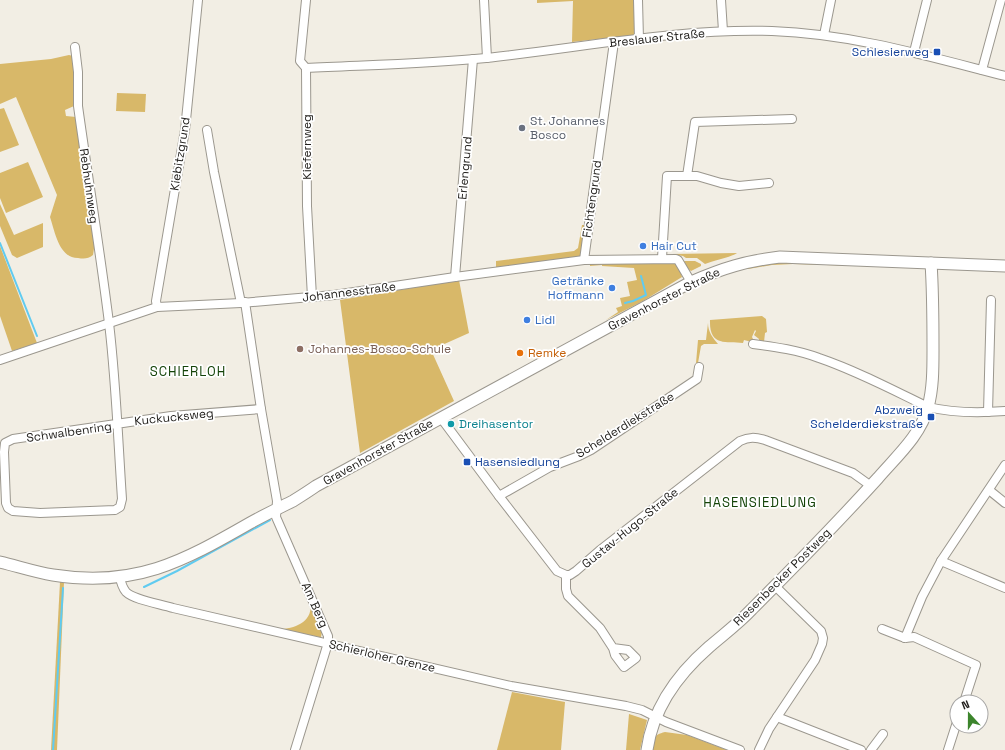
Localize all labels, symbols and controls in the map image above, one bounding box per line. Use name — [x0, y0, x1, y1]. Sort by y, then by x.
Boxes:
street label: Breslauer Straße — [608, 25, 706, 51]
place label: Schlesierweg — [852, 44, 929, 60]
marker: Schlesierweg — [932, 47, 942, 57]
place label: St. Johannes Bosco — [530, 113, 605, 143]
street label: Kiefernweg — [299, 114, 315, 180]
street label: Kiebitzgrund — [166, 116, 194, 192]
marker: St. Johannes Bosco — [517, 123, 527, 133]
street label: Erlengrund — [454, 136, 476, 200]
street label: Rebhuhnweg — [76, 147, 102, 225]
street label: Fichtengrund — [579, 159, 605, 239]
place label: Hair Cut — [651, 238, 697, 254]
marker: Hair Cut — [638, 241, 648, 251]
street label: Gravenhorster Straße — [605, 264, 723, 334]
place label: Getränke Hoffmann — [548, 273, 604, 303]
street label: Johannesstraße — [301, 278, 397, 306]
marker: Getränke Hoffmann — [607, 283, 617, 293]
place label: Lidl — [535, 312, 555, 328]
marker: Lidl — [522, 315, 532, 325]
place label: Johannes-Bosco-Schule — [308, 341, 451, 357]
marker: Johannes-Bosco-Schule — [295, 344, 305, 354]
place label: Remke — [528, 345, 566, 361]
marker: Remke — [515, 348, 525, 358]
district label: SCHIERLOH — [150, 363, 226, 380]
street label: Schelderdiekstraße — [573, 388, 677, 462]
place label: Abzweig Schelderdiekstraße — [810, 402, 923, 432]
street label: Kuckucksweg — [134, 405, 214, 429]
marker: Abzweig Schelderdiekstraße — [926, 412, 936, 422]
street label: Gravenhorster Straße — [320, 415, 436, 489]
place label: Dreihasentor — [459, 416, 534, 432]
street label: Schwalbenring — [25, 418, 113, 446]
marker: Dreihasentor — [446, 419, 456, 429]
place label: Hasensiedlung — [475, 454, 560, 470]
marker: Hasensiedlung — [462, 457, 472, 467]
street label: Gustav-Hugo-Straße — [578, 484, 682, 572]
district label: HASENSIEDLUNG — [703, 494, 817, 511]
street label: Riesenbecker Postweg — [730, 525, 834, 629]
street label: Am Berg — [298, 580, 332, 630]
street label: Schierloher Grenze — [327, 636, 437, 676]
north arrow — [949, 694, 989, 734]
text: N — [959, 697, 971, 713]

